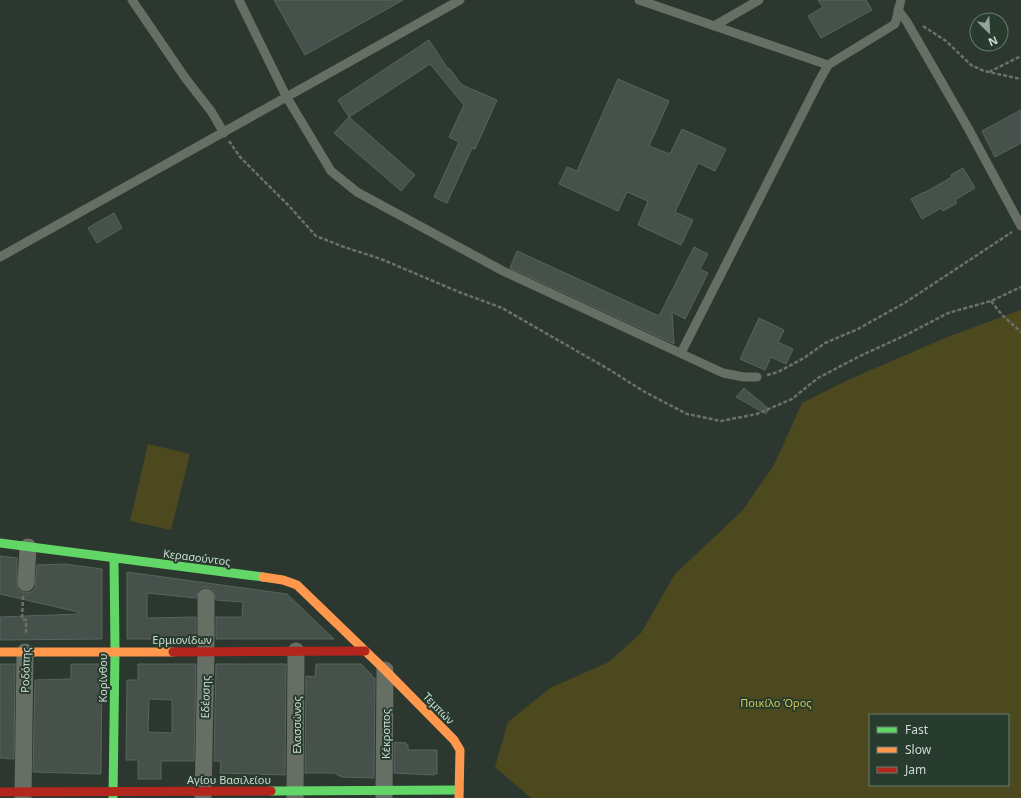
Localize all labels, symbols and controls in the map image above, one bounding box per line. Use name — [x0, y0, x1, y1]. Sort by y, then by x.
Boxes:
north arrow — [969, 12, 1009, 52]
text: N — [986, 33, 1000, 50]
street label: Κερασούντος — [162, 545, 232, 569]
street label: Ερμιονίδων — [152, 632, 212, 647]
street label: Ροδόπης — [17, 647, 33, 693]
street label: Κορίνθου — [95, 654, 110, 702]
street label: Εδέσσης — [197, 675, 213, 719]
street label: Τεμπών — [420, 689, 458, 727]
park label: Ποικίλο Όρος — [740, 695, 812, 710]
street label: Ελασσώνος — [289, 696, 304, 754]
street label: Κέκροπος — [378, 709, 393, 759]
legend — [869, 714, 1009, 786]
text: Fast — [905, 721, 929, 738]
text: Slow — [905, 741, 932, 758]
text: Jam — [904, 761, 926, 778]
street label: Αγίου Βασιλείου — [187, 772, 271, 787]

